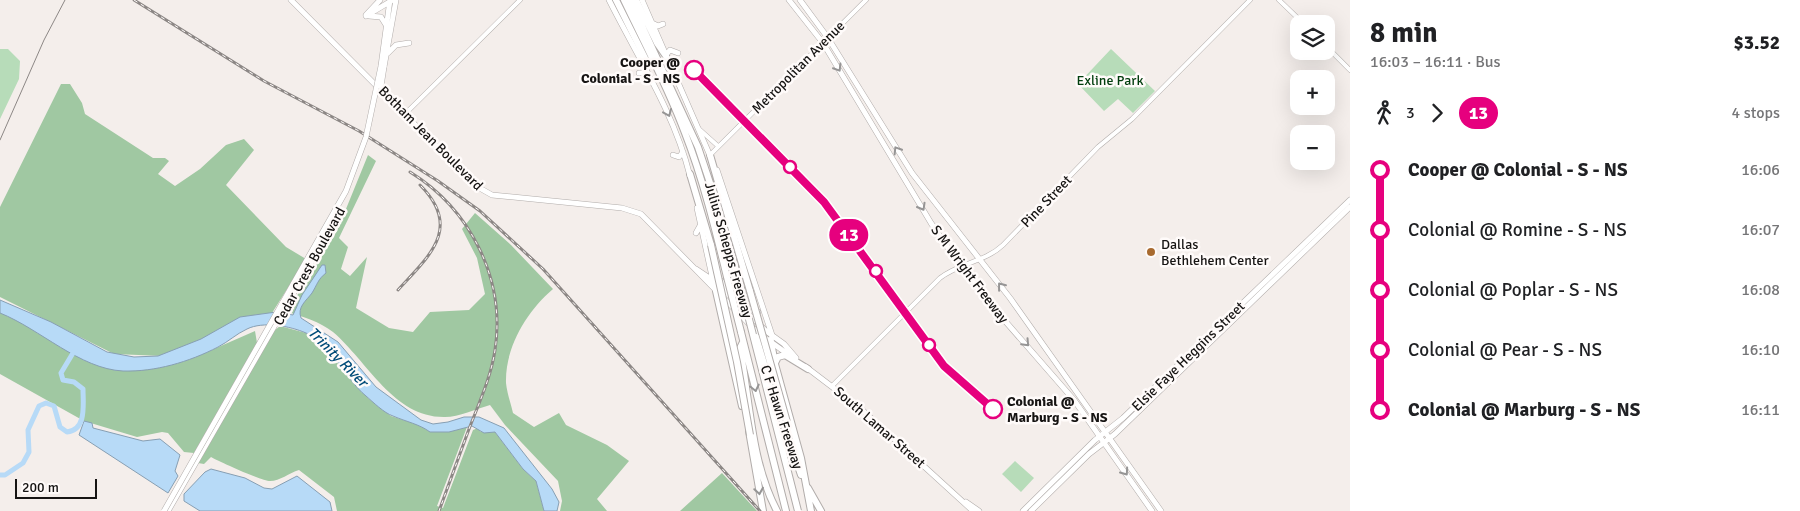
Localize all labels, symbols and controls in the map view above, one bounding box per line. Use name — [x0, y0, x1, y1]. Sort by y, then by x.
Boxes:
map controls — [1290, 15, 1335, 170]
button: layers — [1290, 15, 1335, 60]
text: 8 min — [1370, 16, 1438, 50]
street label: Metropolitan Avenue — [748, 17, 848, 117]
text: $3.52 — [1734, 31, 1780, 55]
text: 16:03 – 16:11 · Bus — [1370, 52, 1501, 72]
place label: Cooper @ Colonial - S - NS — [581, 54, 680, 87]
marker: Cooper @ Colonial - S - NS — [684, 60, 704, 80]
one-way arrow — [832, 62, 841, 72]
button: + — [1290, 70, 1335, 115]
park label: Exline Park — [1077, 72, 1143, 89]
street label: Botham Jean Boulevard — [375, 83, 486, 194]
icon: walk — [1370, 99, 1398, 127]
icon: forward — [1423, 99, 1451, 127]
text: 13 — [1469, 102, 1488, 124]
text: 3 — [1406, 103, 1415, 123]
text: 4 stops — [1732, 103, 1780, 123]
one-way arrow — [661, 108, 672, 117]
button: − — [1290, 125, 1335, 170]
one-way arrow — [894, 147, 904, 156]
text: Cooper @ Colonial - S - NS — [1408, 158, 1628, 182]
unlabelled marker — [783, 160, 797, 174]
text: 16:06 — [1741, 160, 1780, 180]
street label: Pine Street — [1017, 172, 1075, 231]
street label: Julius Schepps Freeway — [701, 180, 756, 321]
one-way arrow — [916, 202, 926, 211]
street label: Cedar Crest Boulevard — [270, 204, 349, 328]
text: Colonial @ Romine - S - NS — [1408, 218, 1627, 242]
line badge: 13 — [826, 219, 872, 251]
text: 16:07 — [1741, 220, 1780, 240]
street label: S M Wright Freeway — [927, 222, 1012, 327]
text: 13 — [839, 224, 859, 246]
place label: Dallas Bethlehem Center — [1161, 236, 1270, 269]
marker: Dallas Bethlehem Center — [1145, 246, 1157, 258]
unlabelled marker — [869, 264, 883, 278]
text: Colonial @ Poplar - S - NS — [1408, 278, 1618, 302]
text: 16:08 — [1741, 280, 1780, 300]
one-way arrow — [998, 283, 1006, 292]
street label: Elsie Faye Heggins Street — [1128, 298, 1248, 415]
water label: Trinity River — [304, 323, 373, 392]
unlabelled marker — [922, 338, 936, 352]
one-way arrow — [1020, 338, 1029, 347]
text: Colonial @ Pear - S - NS — [1408, 338, 1602, 362]
text: 16:10 — [1741, 340, 1780, 360]
street label: C F Hawn Freeway — [757, 363, 806, 472]
one-way arrow — [749, 383, 760, 392]
street label: South Lamar Street — [830, 383, 929, 472]
place label: Colonial @ Marburg - S - NS — [1007, 393, 1108, 426]
text: Colonial @ Marburg - S - NS — [1408, 398, 1640, 422]
marker: Colonial @ Marburg - S - NS — [983, 399, 1003, 419]
text: 16:11 — [1741, 400, 1780, 420]
one-way arrow — [1119, 466, 1128, 476]
scale bar — [15, 476, 98, 499]
text: 200 m — [22, 479, 59, 496]
one-way arrow — [753, 486, 763, 495]

